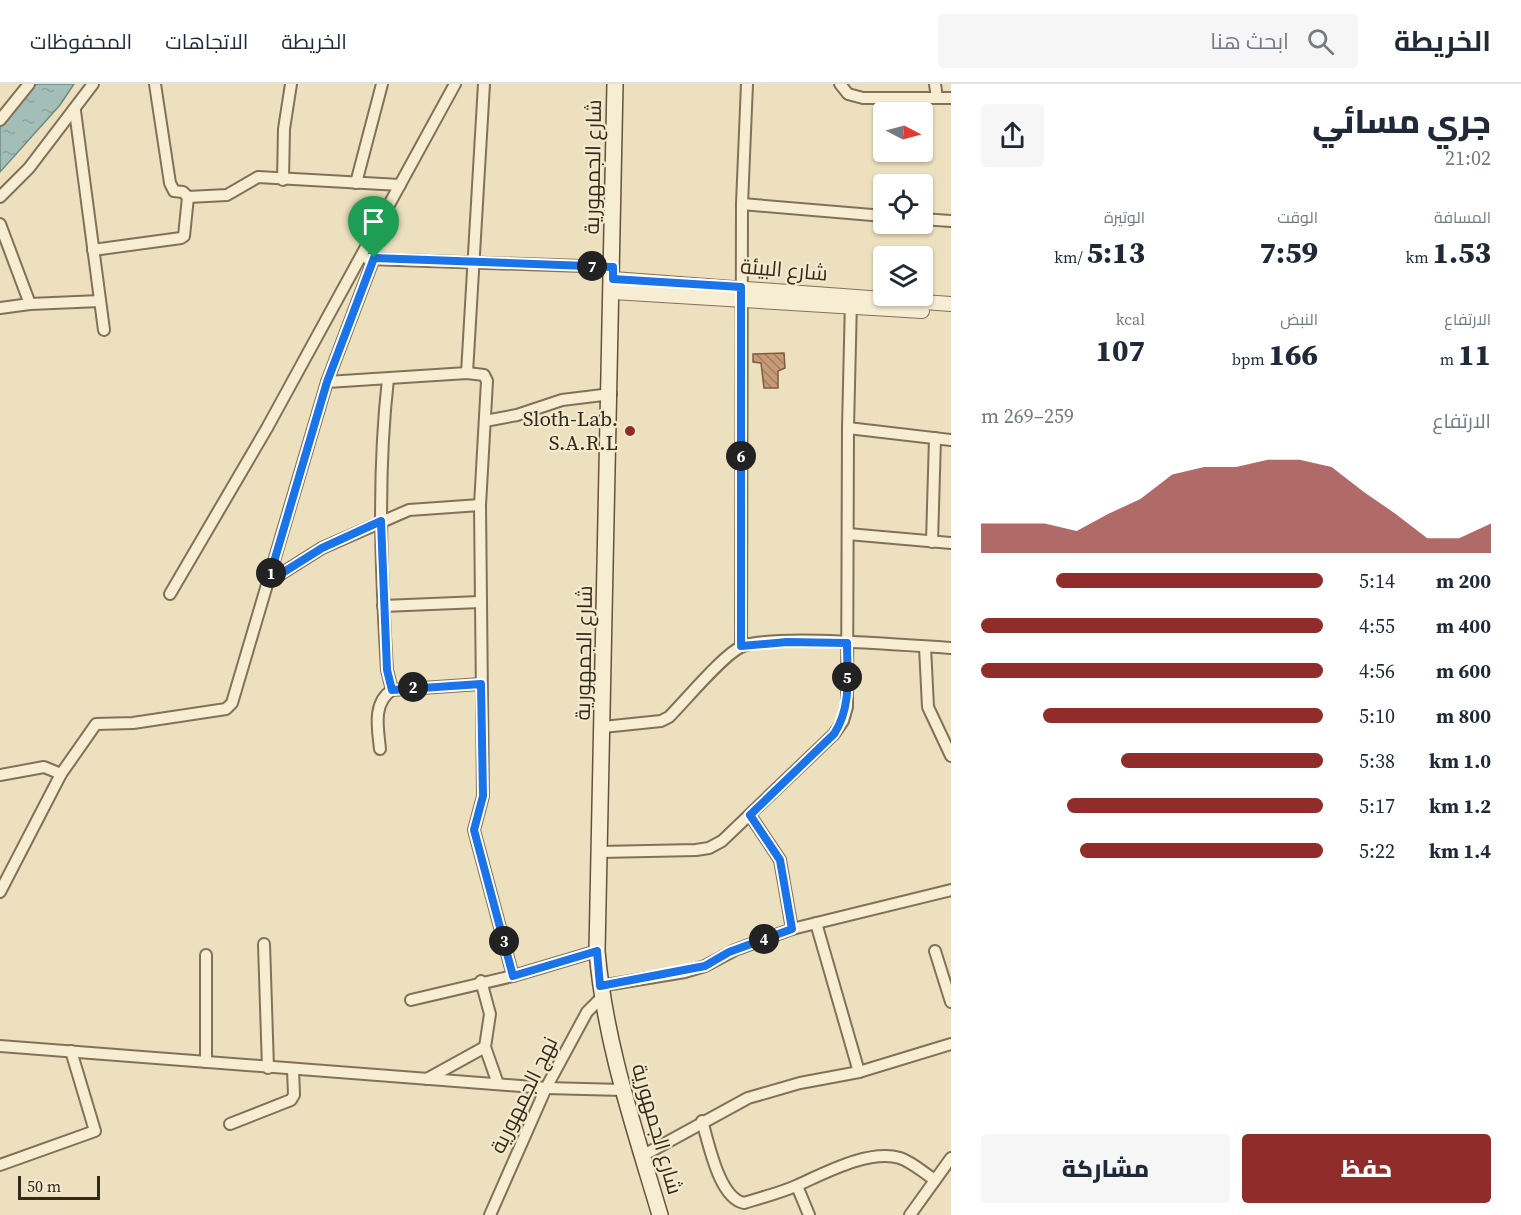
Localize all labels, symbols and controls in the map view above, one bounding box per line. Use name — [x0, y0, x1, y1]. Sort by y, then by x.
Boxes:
search box — [938, 14, 1358, 68]
text: الخريطة — [1394, 22, 1491, 60]
icon: search — [1304, 25, 1337, 58]
text: ابحث هنا — [1210, 26, 1289, 56]
text: المحفوظات — [30, 27, 132, 56]
text: الاتجاهات — [165, 27, 248, 56]
text: الخريطة — [281, 27, 347, 56]
street label: شارع الجمهورية — [577, 99, 608, 235]
text: جري مسائي — [1312, 99, 1491, 144]
north arrow — [873, 102, 933, 162]
map controls — [873, 102, 933, 306]
button: share — [981, 104, 1044, 167]
text: 21:02 — [1445, 144, 1491, 172]
button: locate — [873, 174, 933, 234]
pin — [348, 196, 399, 258]
icon: arrive — [357, 205, 390, 238]
text: الوتيرة — [1104, 206, 1145, 228]
text: الوقت — [1277, 206, 1318, 228]
text: المسافة — [1434, 206, 1491, 228]
text: 5:13 — [1086, 232, 1145, 273]
text: 7:59 — [1259, 232, 1318, 273]
text: 1.53 — [1432, 232, 1491, 273]
button: layers — [873, 246, 933, 306]
text: /km — [1054, 246, 1086, 268]
text: km — [1406, 246, 1432, 268]
pin: 7 — [577, 251, 607, 281]
street label: شارع البيئة — [739, 251, 829, 288]
text: 7 — [588, 255, 596, 277]
text: kcal — [1116, 308, 1145, 330]
text: النبض — [1280, 308, 1318, 330]
text: الارتفاع — [1444, 308, 1491, 330]
text: 107 — [1095, 330, 1145, 371]
text: 166 — [1268, 334, 1318, 375]
text: 11 — [1458, 334, 1491, 375]
text: bpm — [1232, 348, 1268, 370]
text: m — [1440, 348, 1458, 370]
text: 259–269 m — [981, 402, 1074, 430]
place label: Sloth-Lab. S.A.R.L — [523, 404, 618, 457]
text: الارتفاع — [1432, 407, 1491, 435]
marker: Sloth-Lab. S.A.R.L — [623, 424, 637, 438]
pin: 6 — [726, 441, 756, 471]
text: 6 — [737, 445, 745, 467]
pin: 1 — [256, 558, 286, 588]
text: 1 — [267, 562, 275, 584]
text: 5:14 — [1359, 567, 1395, 595]
text: 200 m — [1436, 567, 1491, 595]
street label: شارع الجمهورية — [568, 585, 599, 721]
text: 4:55 — [1359, 612, 1395, 640]
text: 400 m — [1436, 612, 1491, 640]
text: 4:56 — [1359, 657, 1395, 685]
text: 600 m — [1436, 657, 1491, 685]
pin: 5 — [832, 662, 862, 692]
text: 5 — [843, 666, 851, 688]
pin: 2 — [398, 672, 428, 702]
text: 2 — [409, 676, 417, 698]
text: 5:10 — [1359, 702, 1395, 730]
text: 800 m — [1436, 702, 1491, 730]
text: 5:38 — [1359, 747, 1395, 775]
text: 1.0 km — [1429, 747, 1491, 775]
text: 5:17 — [1359, 792, 1395, 820]
text: 1.2 km — [1429, 792, 1491, 820]
text: 5:22 — [1359, 837, 1395, 865]
text: 1.4 km — [1429, 837, 1491, 865]
pin: 4 — [749, 924, 779, 954]
pin: 3 — [489, 926, 519, 956]
text: 4 — [760, 928, 768, 950]
text: 3 — [500, 930, 508, 952]
street label: نهج الجمهورية — [483, 1031, 564, 1158]
street label: شارع الجمهورية — [625, 1060, 690, 1198]
button: مشاركة — [981, 1134, 1230, 1203]
button: حفظ — [1242, 1134, 1491, 1203]
scale bar — [18, 1173, 100, 1200]
text: 50 m — [27, 1175, 61, 1197]

